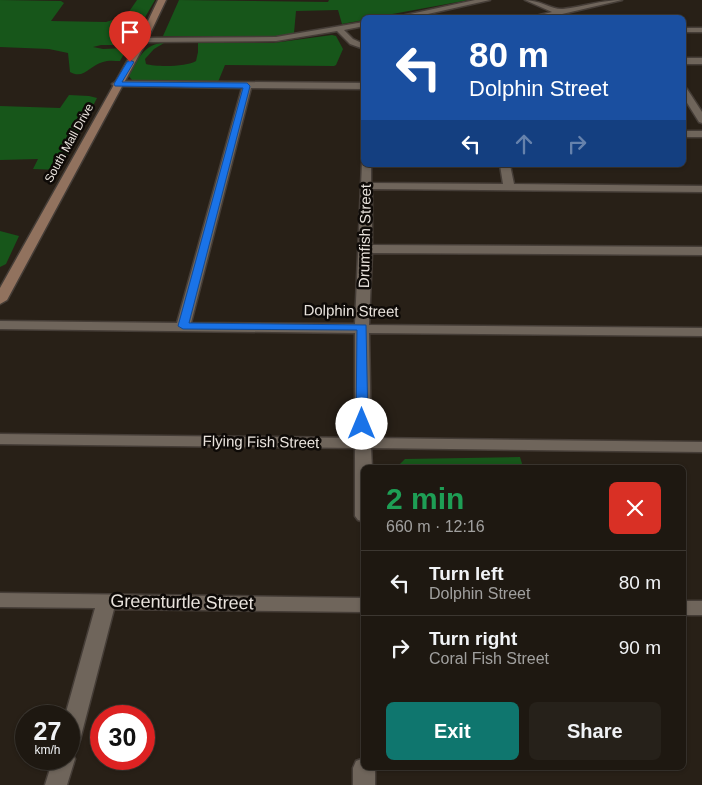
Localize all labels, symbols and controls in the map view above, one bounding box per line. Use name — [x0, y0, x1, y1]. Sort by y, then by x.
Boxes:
pin — [109, 11, 151, 62]
icon: arrive — [116, 18, 144, 46]
icon: left — [386, 35, 451, 100]
text: 80 m — [469, 35, 549, 74]
text: Dolphin Street — [469, 76, 608, 101]
street label: South Mall Drive — [42, 101, 97, 185]
icon: left — [457, 130, 485, 158]
icon: ahead — [510, 130, 538, 158]
icon: right — [563, 130, 591, 158]
street label: Drumfish Street — [355, 183, 374, 288]
street label: Dolphin Street — [303, 301, 400, 320]
position arrow — [335, 397, 387, 449]
street label: Flying Fish Street — [203, 432, 320, 451]
text: 2 min — [386, 482, 464, 515]
button: close — [609, 482, 661, 534]
text: 660 m · 12:16 — [386, 518, 485, 535]
text: Turn left — [429, 563, 504, 584]
icon: left — [386, 569, 414, 597]
text: 80 m — [619, 572, 661, 593]
text: Dolphin Street — [429, 585, 530, 602]
street label: Greenturtle Street — [110, 591, 254, 613]
text: Turn right — [429, 628, 517, 649]
icon: right — [386, 634, 414, 662]
text: 90 m — [619, 637, 661, 658]
text: Coral Fish Street — [429, 650, 549, 667]
button: Exit — [386, 702, 519, 760]
button: Share — [529, 702, 661, 760]
speed limit sign: 30 — [90, 705, 155, 770]
text: 27 — [34, 717, 61, 745]
text: km/h — [34, 743, 61, 757]

